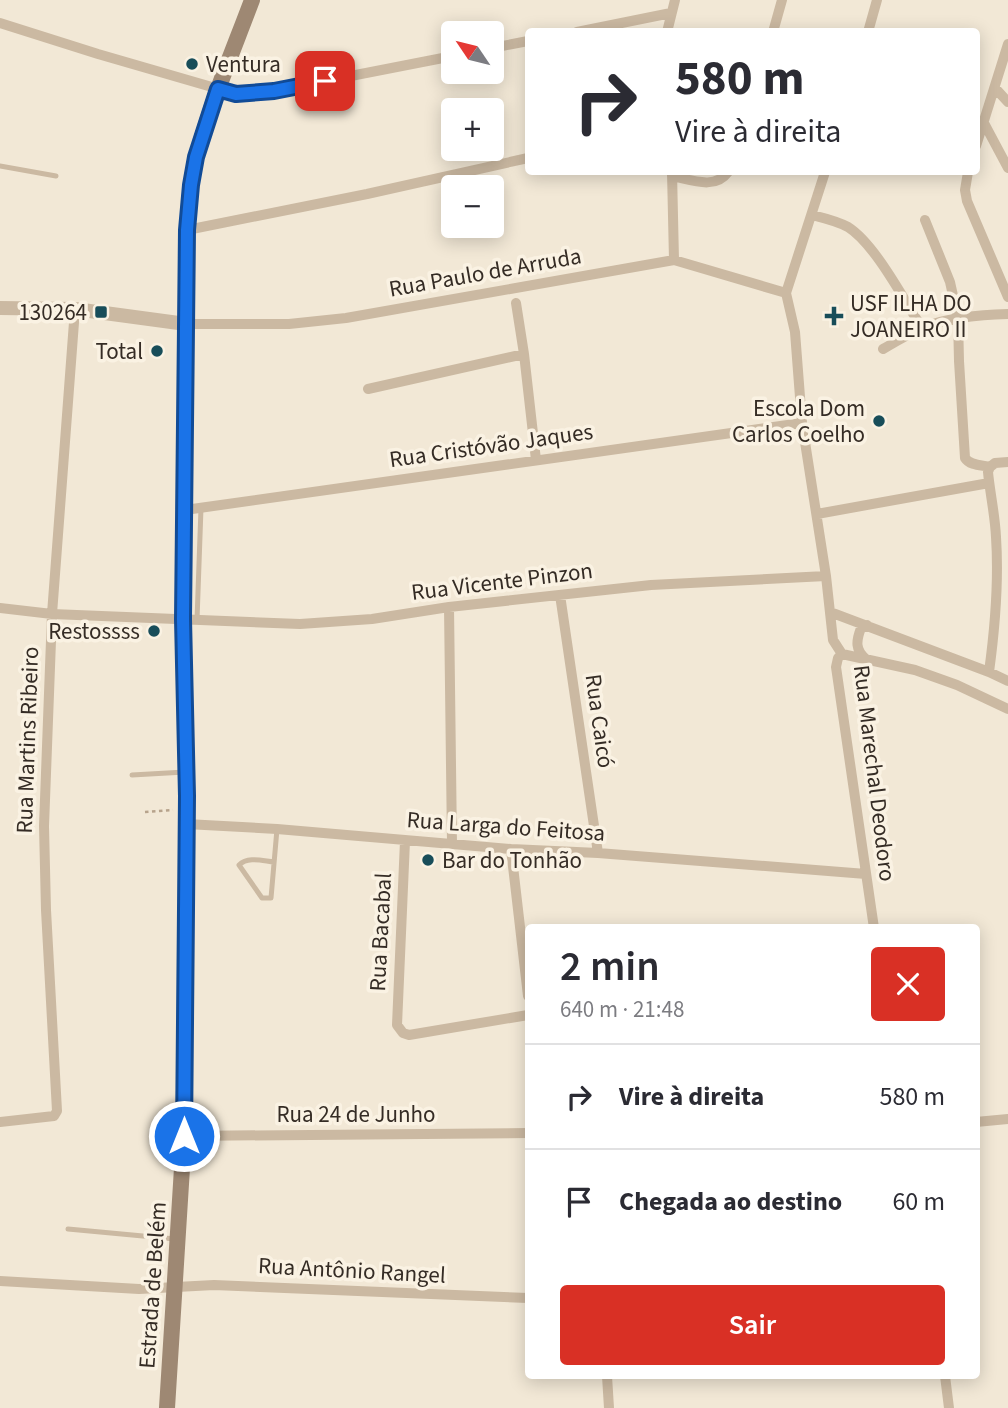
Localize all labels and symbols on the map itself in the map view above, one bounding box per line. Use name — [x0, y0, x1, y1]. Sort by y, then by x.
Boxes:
north arrow — [441, 21, 504, 84]
place label: Ventura — [206, 48, 281, 81]
pin — [295, 51, 355, 111]
marker: Ventura — [184, 56, 200, 72]
street label: Rua Paulo de Arruda — [386, 239, 584, 306]
place label: USF ILHA DO JOANEIRO II — [850, 287, 972, 346]
place label: 130264 — [18, 296, 87, 329]
marker: 130264 — [93, 304, 109, 320]
marker: USF ILHA DO JOANEIRO II — [824, 306, 844, 326]
place label: Total — [95, 335, 143, 368]
marker: Total — [149, 343, 165, 359]
place label: Escola Dom Carlos Coelho — [732, 392, 865, 451]
marker: Escola Dom Carlos Coelho — [871, 413, 887, 429]
street label: Rua Cristóvão Jaques — [387, 415, 595, 476]
street label: Rua Vicente Pinzon — [409, 554, 595, 609]
place label: Restossss — [48, 615, 140, 648]
marker: Restossss — [146, 623, 162, 639]
street label: Rua Martins Ribeiro — [8, 646, 47, 834]
street label: Rua Marechal Deodoro — [845, 663, 904, 883]
street label: Rua Caicó — [577, 672, 622, 770]
street label: Rua Larga do Feitosa — [406, 803, 606, 850]
place label: Bar do Tonhão — [442, 844, 582, 877]
marker: Bar do Tonhão — [420, 852, 436, 868]
street label: Rua Bacabal — [361, 872, 400, 992]
street label: Rua 24 de Junho — [276, 1098, 436, 1131]
position arrow — [147, 1099, 221, 1173]
street label: Estrada de Belém — [130, 1201, 175, 1370]
street label: Rua Antônio Rangel — [257, 1249, 447, 1292]

